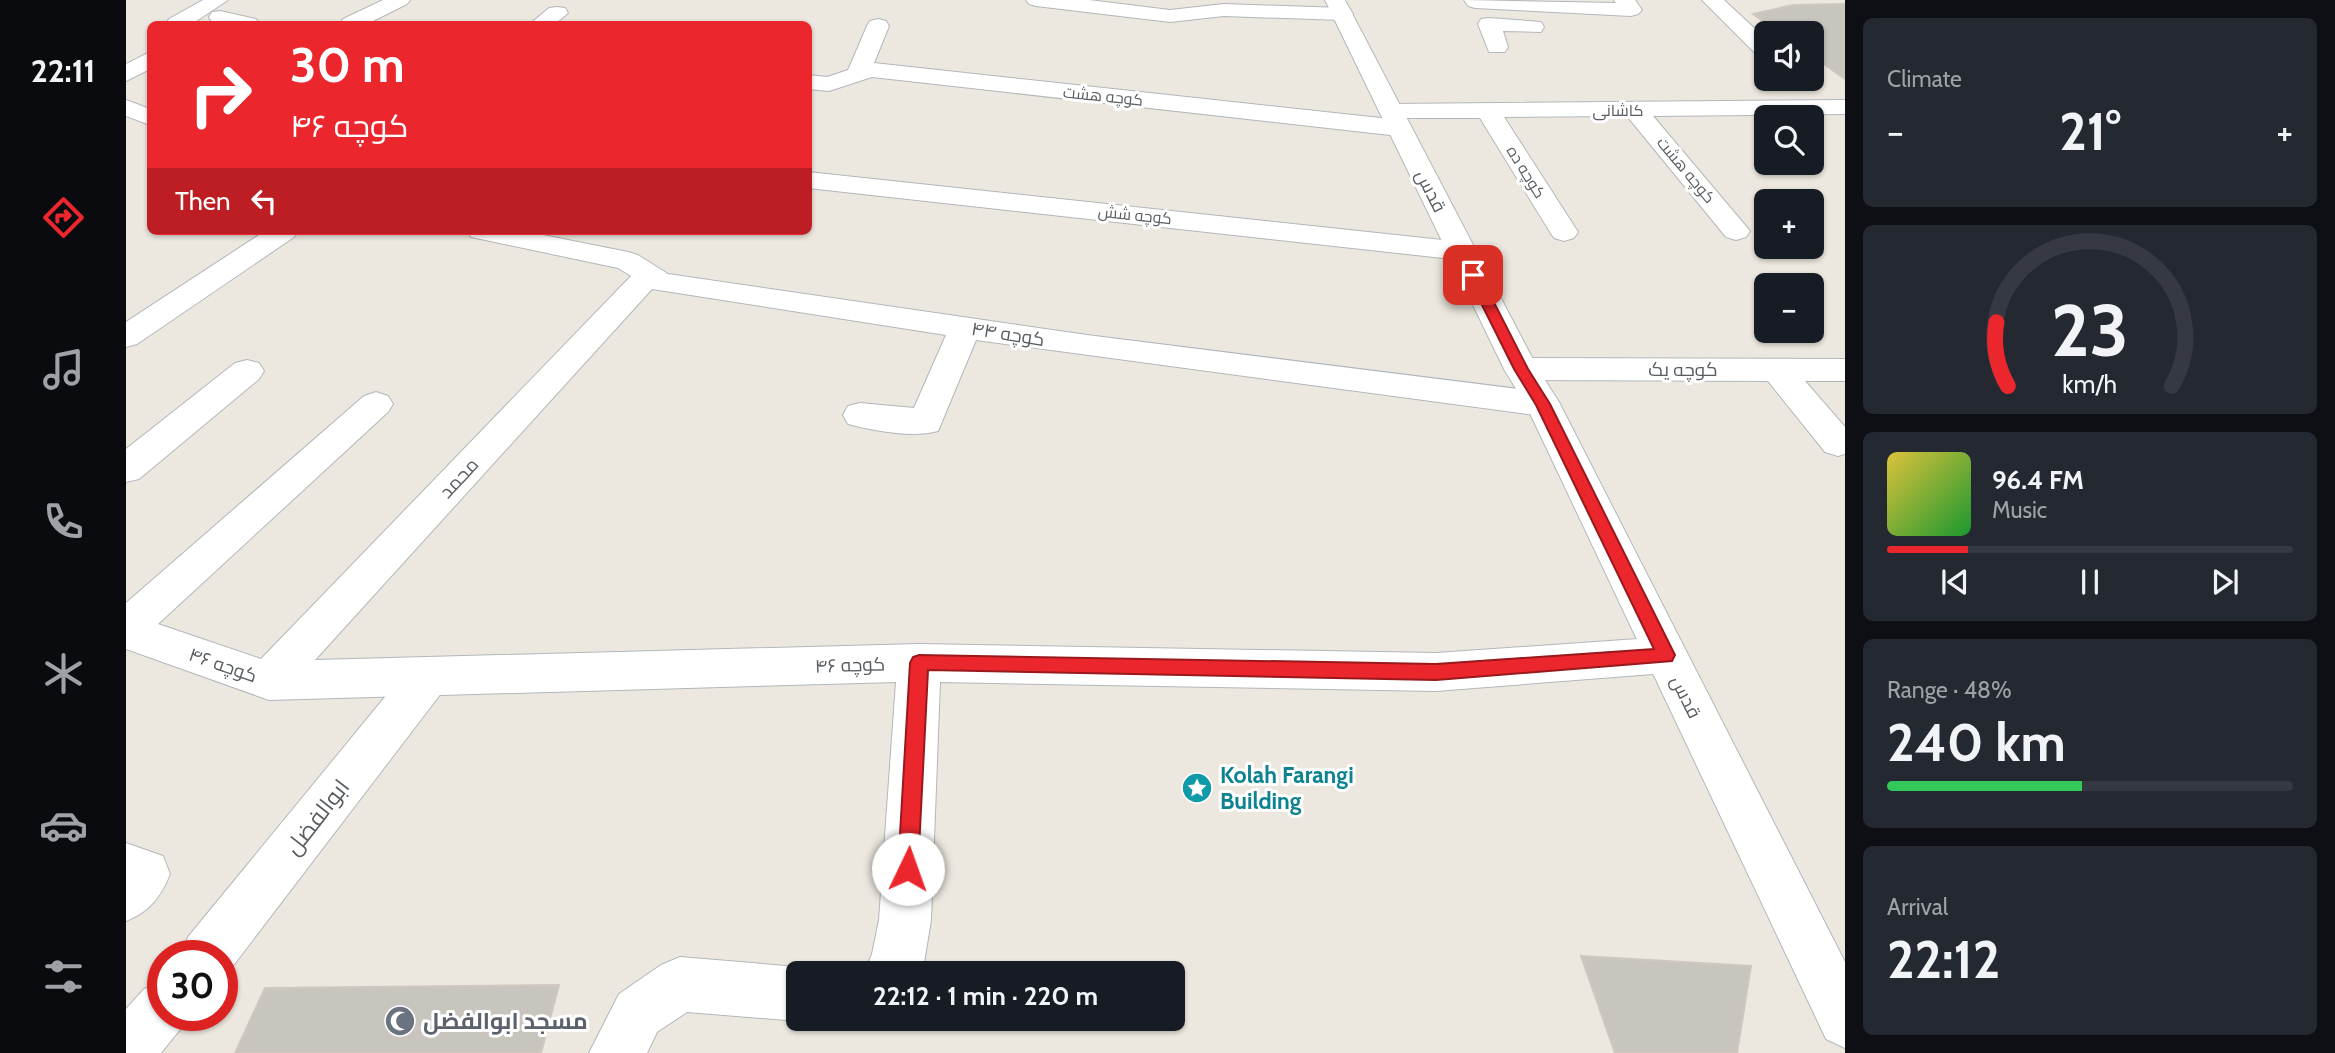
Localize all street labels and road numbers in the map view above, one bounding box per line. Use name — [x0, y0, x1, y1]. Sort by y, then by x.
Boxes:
street label: کوچه هشت — [1062, 82, 1144, 112]
street label: کاشانی — [1592, 101, 1644, 121]
street label: کوچه هشت — [1651, 133, 1719, 208]
street label: کوچه ده — [1501, 142, 1549, 203]
street label: قدس — [1411, 166, 1451, 216]
street label: کوچه شش — [1097, 202, 1173, 230]
street label: کوچه ۴۴ — [970, 317, 1046, 352]
street label: کوچه یک — [1648, 358, 1718, 382]
street label: محمد — [435, 453, 483, 503]
street label: کوچه ۴۶ — [186, 643, 260, 688]
street label: کوچه ۴۶ — [814, 652, 886, 679]
street label: قدس — [1666, 672, 1706, 722]
street label: ابوالفضل — [279, 773, 355, 861]

